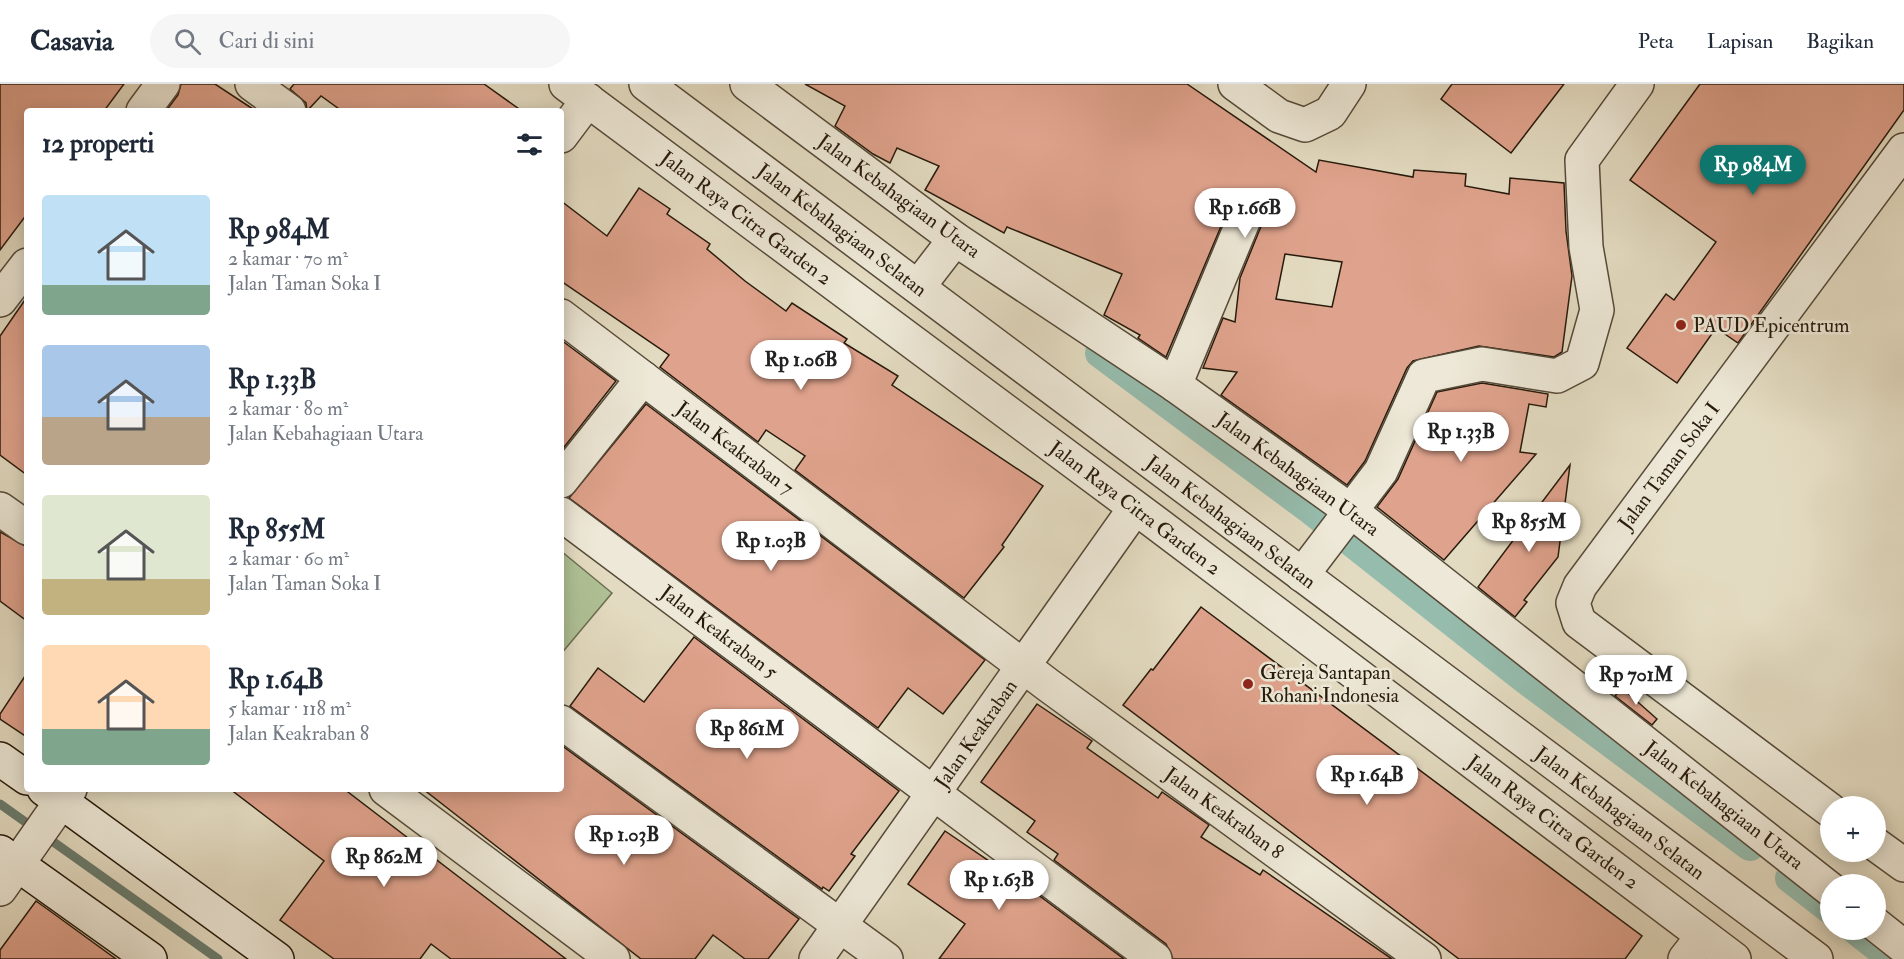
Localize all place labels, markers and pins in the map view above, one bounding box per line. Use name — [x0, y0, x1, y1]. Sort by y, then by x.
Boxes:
pin: Rp 984M — [1698, 145, 1808, 196]
pin: Rp 1.66B — [1183, 188, 1307, 239]
place label: PAUD Epicentrum — [1693, 313, 1850, 339]
marker: PAUD Epicentrum — [1674, 318, 1688, 332]
pin: Rp 1.06B — [739, 340, 863, 391]
pin: Rp 1.33B — [1399, 412, 1523, 463]
pin: Rp 855M — [1474, 502, 1584, 553]
pin: Rp 1.03B — [709, 521, 833, 572]
pin: Rp 701M — [1581, 655, 1691, 706]
place label: Gereja Santapan Rohani Indonesia — [1260, 660, 1400, 708]
marker: Gereja Santapan Rohani Indonesia — [1241, 677, 1255, 691]
pin: Rp 861M — [692, 709, 802, 760]
pin: Rp 1.64B — [1305, 755, 1429, 806]
pin: Rp 1.03B — [562, 815, 686, 866]
pin: Rp 862M — [329, 837, 439, 888]
pin: Rp 1.63B — [937, 860, 1061, 911]

